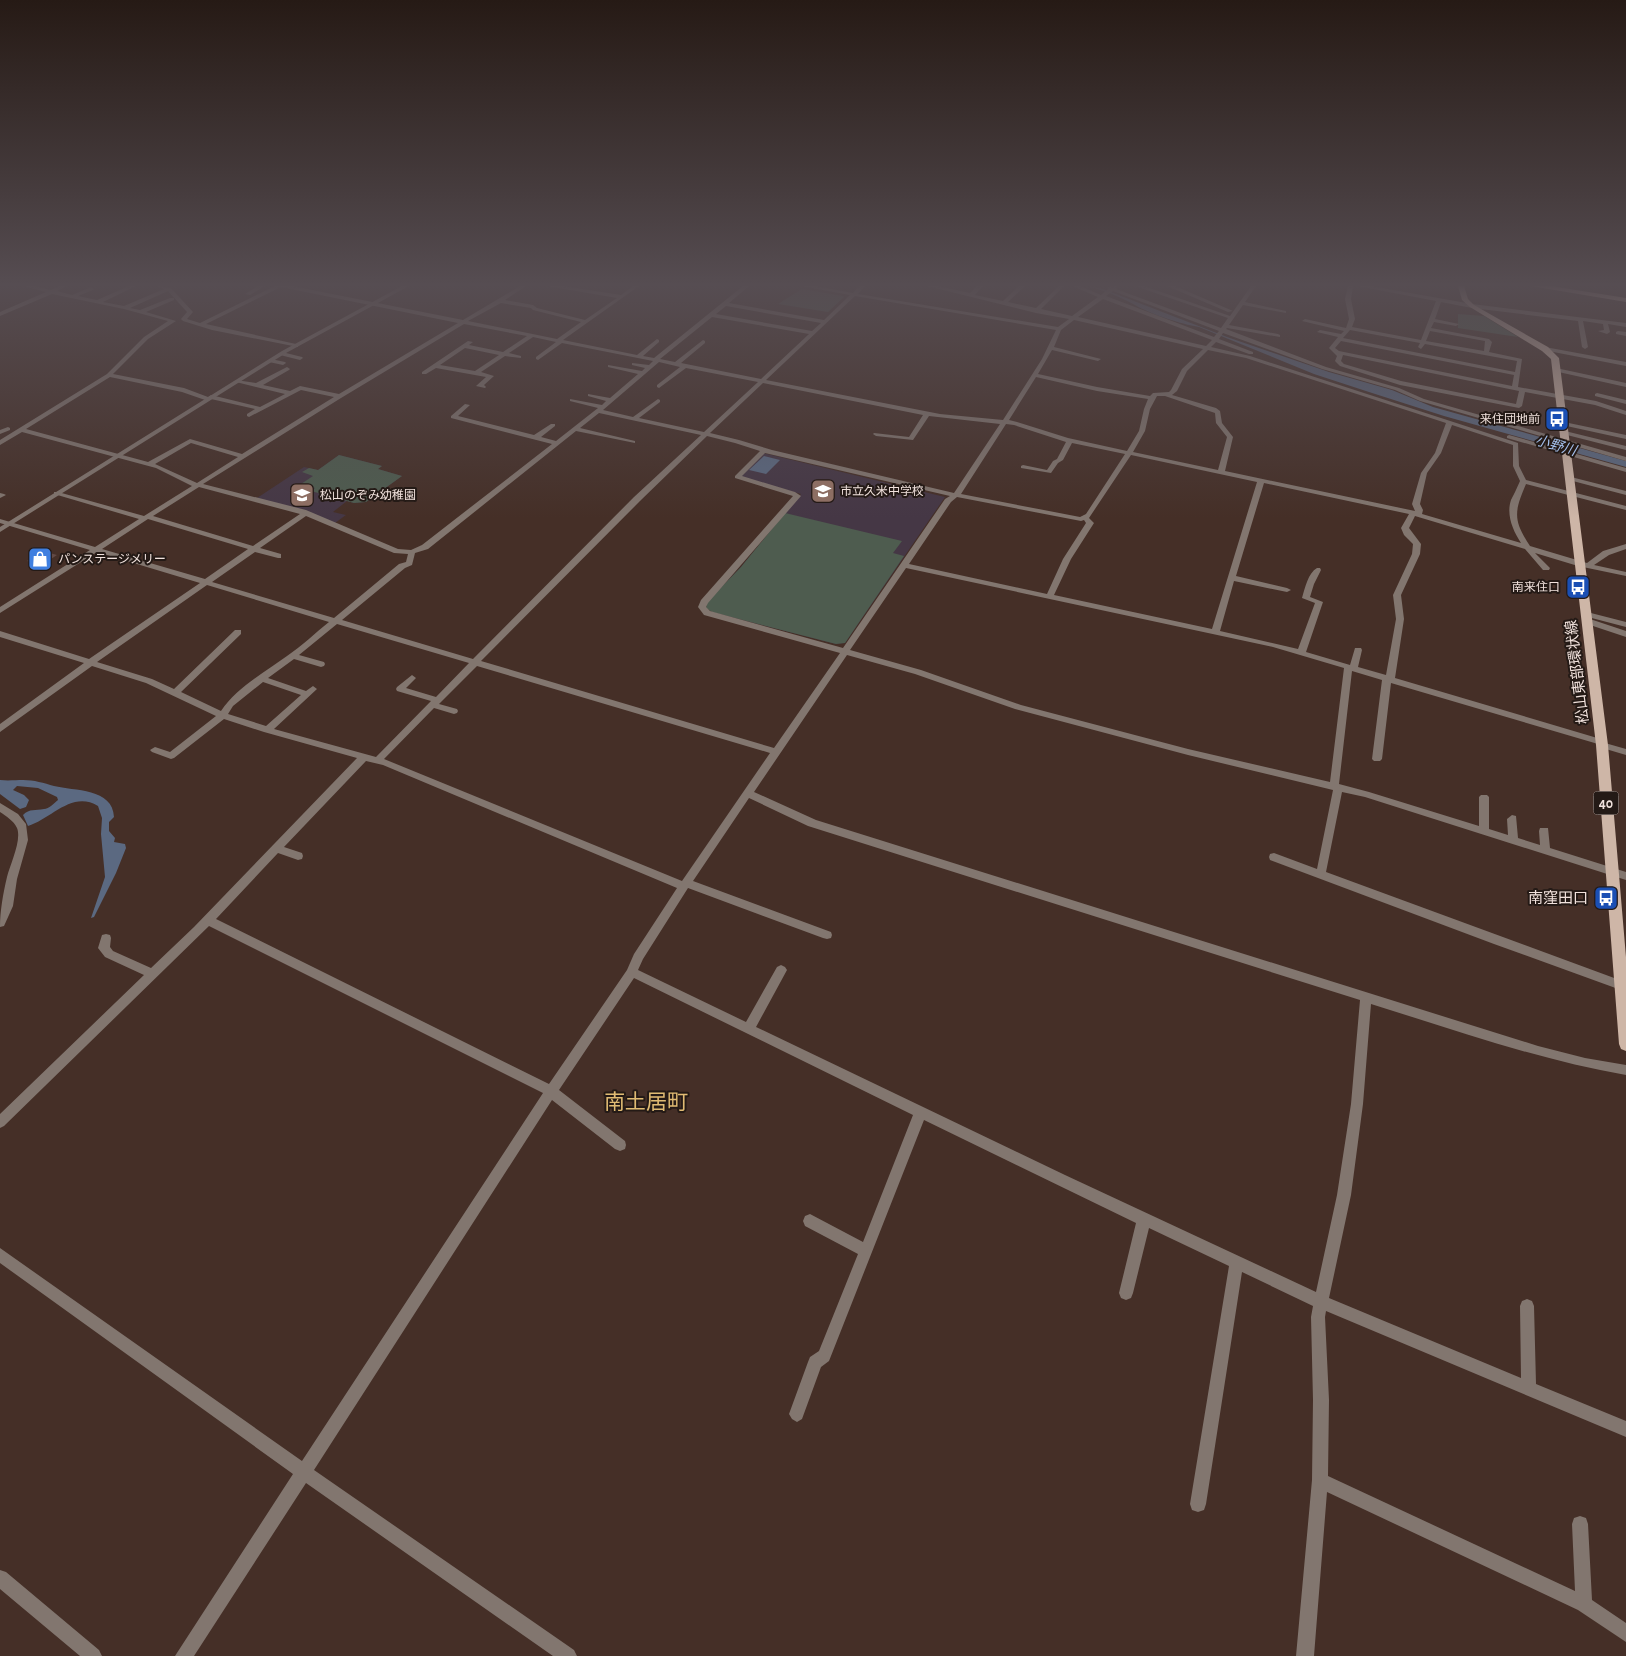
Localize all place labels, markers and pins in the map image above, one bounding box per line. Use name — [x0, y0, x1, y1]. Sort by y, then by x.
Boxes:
bus stop icon: 来住団地前 — [1544, 406, 1570, 432]
place label: 来住団地前 — [1480, 412, 1540, 425]
school or university icon: 市立久米中学校 — [810, 478, 836, 504]
school or university icon: 松山のぞみ幼稚園 — [289, 482, 315, 508]
place label: 市立久米中学校 — [840, 484, 924, 497]
place label: 松山のぞみ幼稚園 — [320, 488, 416, 501]
shop icon: パンステージメリー — [27, 546, 53, 572]
place label: パンステージメリー — [58, 553, 166, 565]
bus stop icon: 南来住口 — [1565, 574, 1591, 600]
place label: 南来住口 — [1512, 580, 1560, 593]
bus stop icon: 南窪田口 — [1593, 885, 1619, 911]
place label: 南窪田口 — [1528, 890, 1588, 906]

